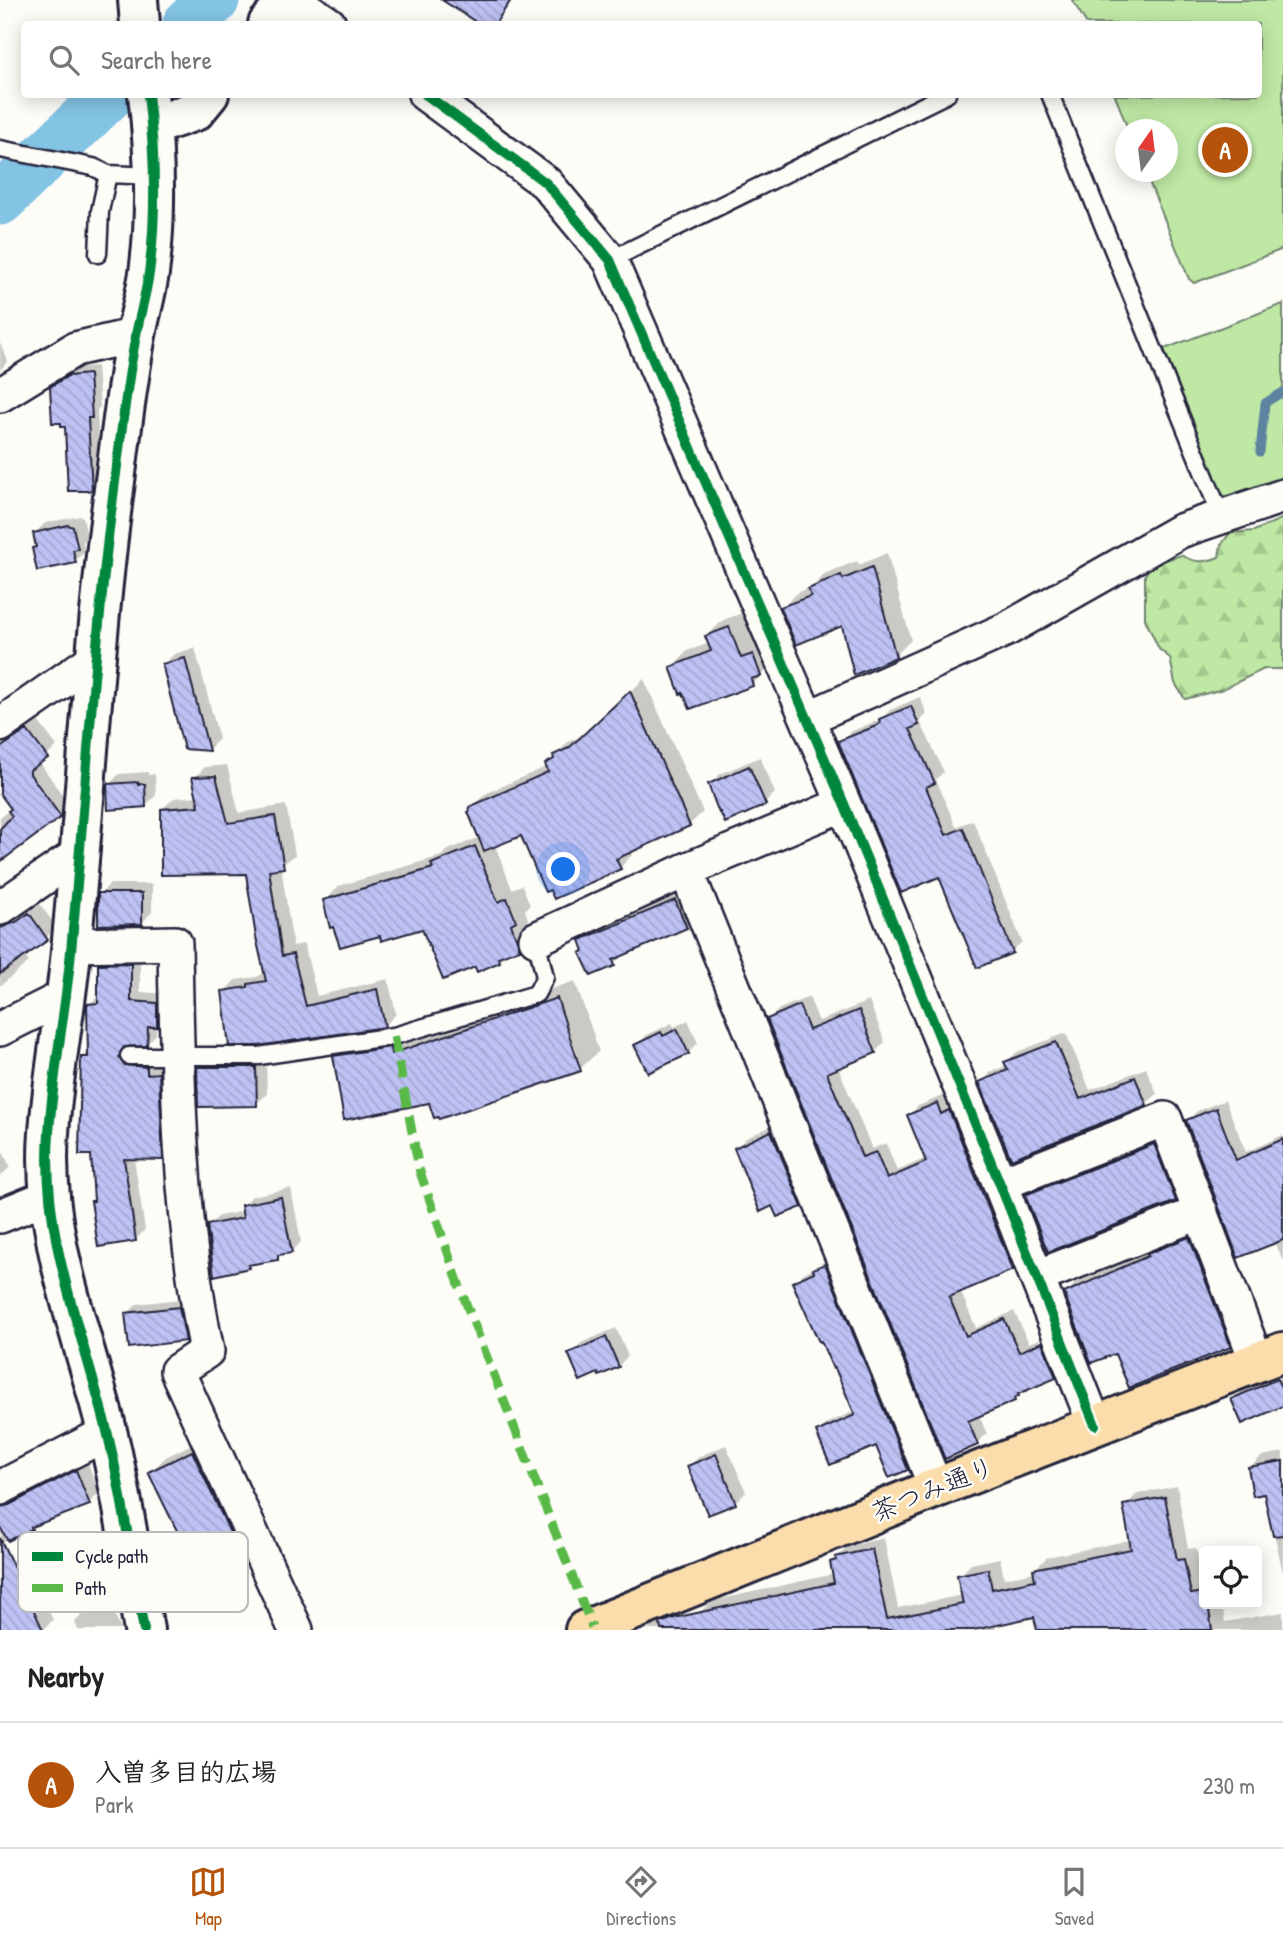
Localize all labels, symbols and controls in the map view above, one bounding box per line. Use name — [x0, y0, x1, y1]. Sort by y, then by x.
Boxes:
search box — [21, 21, 1262, 98]
icon: search — [45, 41, 83, 79]
text: Search here — [101, 42, 212, 77]
north arrow — [1115, 119, 1178, 182]
pin: A — [1202, 124, 1248, 176]
your location — [546, 852, 580, 886]
street label: 茶つみ通り — [866, 1448, 1000, 1529]
legend — [18, 1532, 248, 1612]
text: Cycle path — [75, 1543, 148, 1569]
map controls — [1199, 1546, 1262, 1609]
button: locate — [1199, 1546, 1262, 1609]
text: Path — [75, 1575, 106, 1601]
text: Nearby — [28, 1656, 104, 1696]
text: 入曽多目的広場 — [95, 1754, 277, 1789]
text: A — [45, 1770, 57, 1801]
text: 230 m — [1203, 1770, 1255, 1801]
text: Park — [95, 1789, 133, 1820]
tab: Map — [189, 1863, 227, 1931]
tab: Directions — [606, 1863, 676, 1931]
tab: Saved — [1055, 1863, 1094, 1931]

